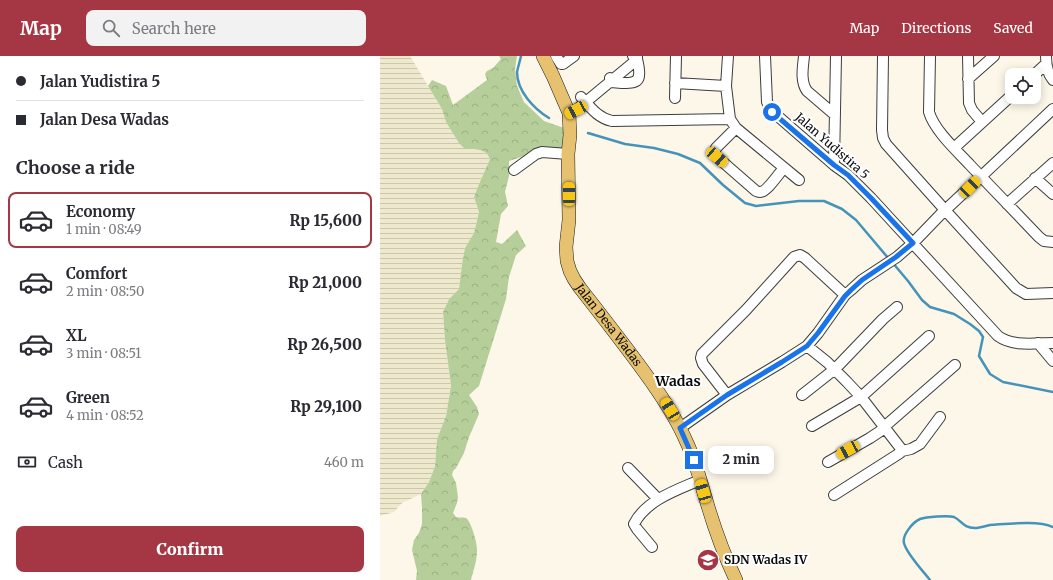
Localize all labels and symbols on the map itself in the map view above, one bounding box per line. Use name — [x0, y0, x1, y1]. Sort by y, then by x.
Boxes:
car — [563, 99, 589, 121]
route start — [763, 103, 781, 121]
street label: Jalan Yudistira 5 — [791, 109, 872, 182]
car — [704, 145, 730, 169]
car — [957, 174, 983, 200]
car — [563, 182, 575, 206]
street label: Jalan Desa Wadas — [572, 280, 646, 369]
district label: Wadas — [654, 372, 701, 390]
car — [659, 396, 681, 422]
car — [835, 439, 861, 461]
callout: 2 min — [708, 446, 774, 474]
route end — [685, 451, 703, 469]
car — [694, 478, 712, 504]
school or university icon: SDN Wadas IV — [695, 547, 721, 573]
place label: SDN Wadas IV — [724, 552, 808, 567]

